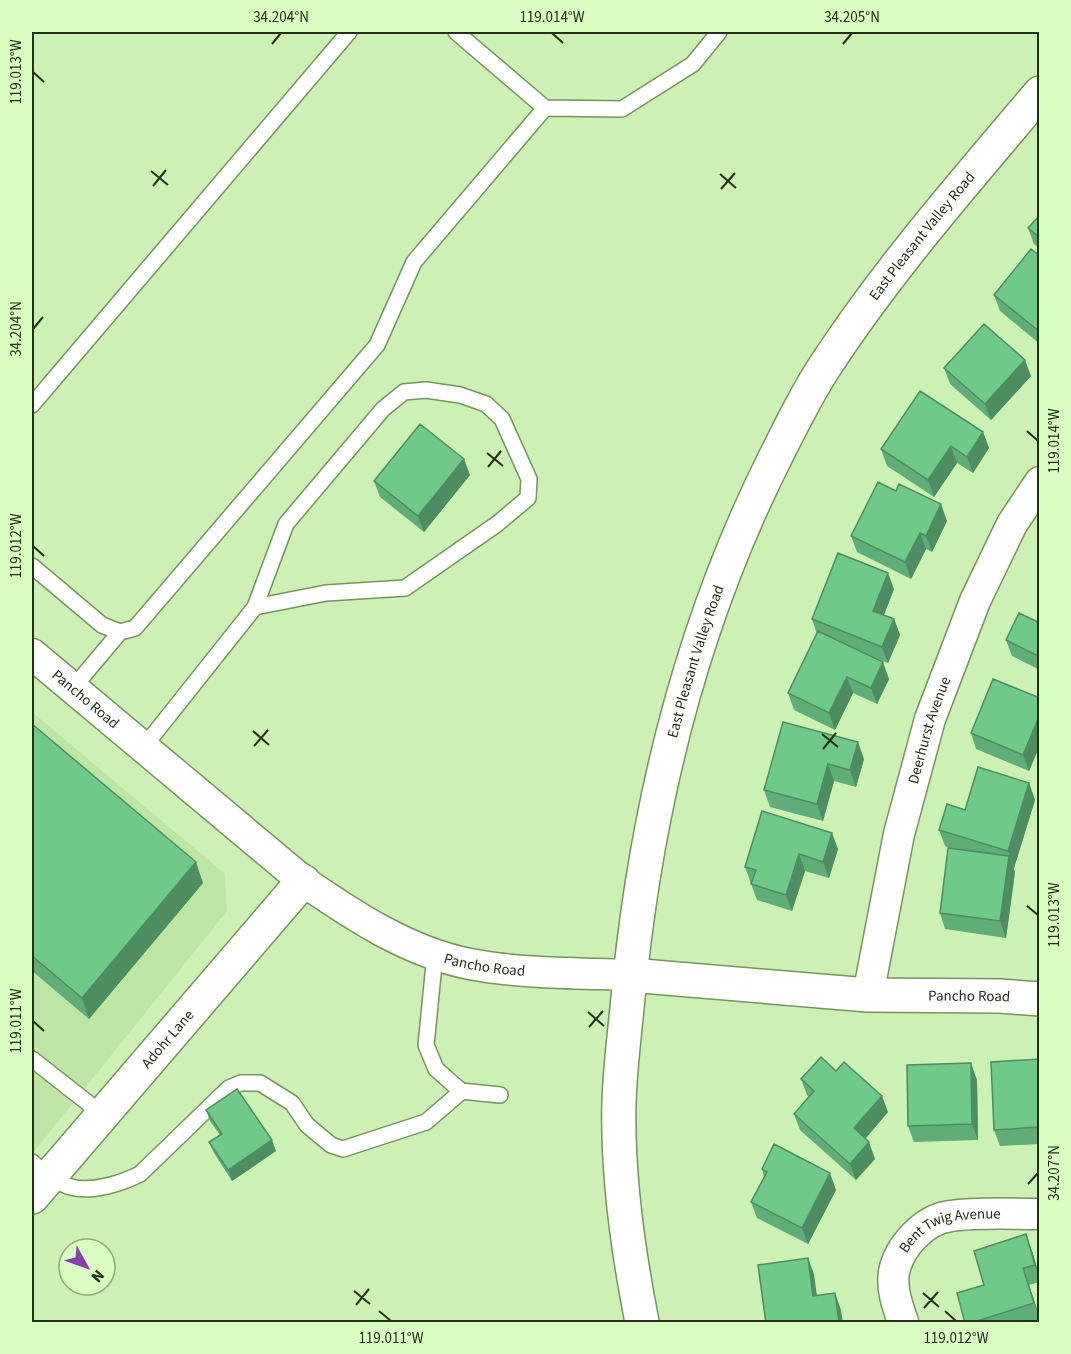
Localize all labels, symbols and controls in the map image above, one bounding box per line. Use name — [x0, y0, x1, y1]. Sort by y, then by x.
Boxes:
text: 34.204°N — [253, 7, 309, 28]
text: 119.014°W — [519, 7, 585, 28]
text: 34.205°N — [824, 7, 880, 28]
text: 119.013°W — [6, 39, 27, 105]
street label: East Pleasant Valley Road — [864, 167, 980, 304]
text: 34.204°N — [6, 301, 27, 357]
text: 119.014°W — [1044, 408, 1065, 474]
text: 119.012°W — [6, 513, 27, 579]
street label: East Pleasant Valley Road — [662, 582, 729, 740]
street label: Pancho Road — [47, 665, 124, 733]
street label: Deerhurst Avenue — [903, 674, 956, 786]
text: 119.013°W — [1044, 882, 1065, 948]
street label: Pancho Road — [441, 948, 526, 982]
street label: Pancho Road — [928, 985, 1011, 1007]
text: 119.011°W — [6, 988, 27, 1054]
street label: Adohr Lane — [136, 1005, 199, 1073]
text: 34.207°N — [1044, 1145, 1065, 1201]
street label: Bent Twig Avenue — [894, 1203, 1001, 1257]
north arrow — [57, 1237, 117, 1297]
text: N — [86, 1265, 110, 1287]
text: 119.011°W — [358, 1328, 424, 1349]
text: 119.012°W — [923, 1328, 989, 1349]

